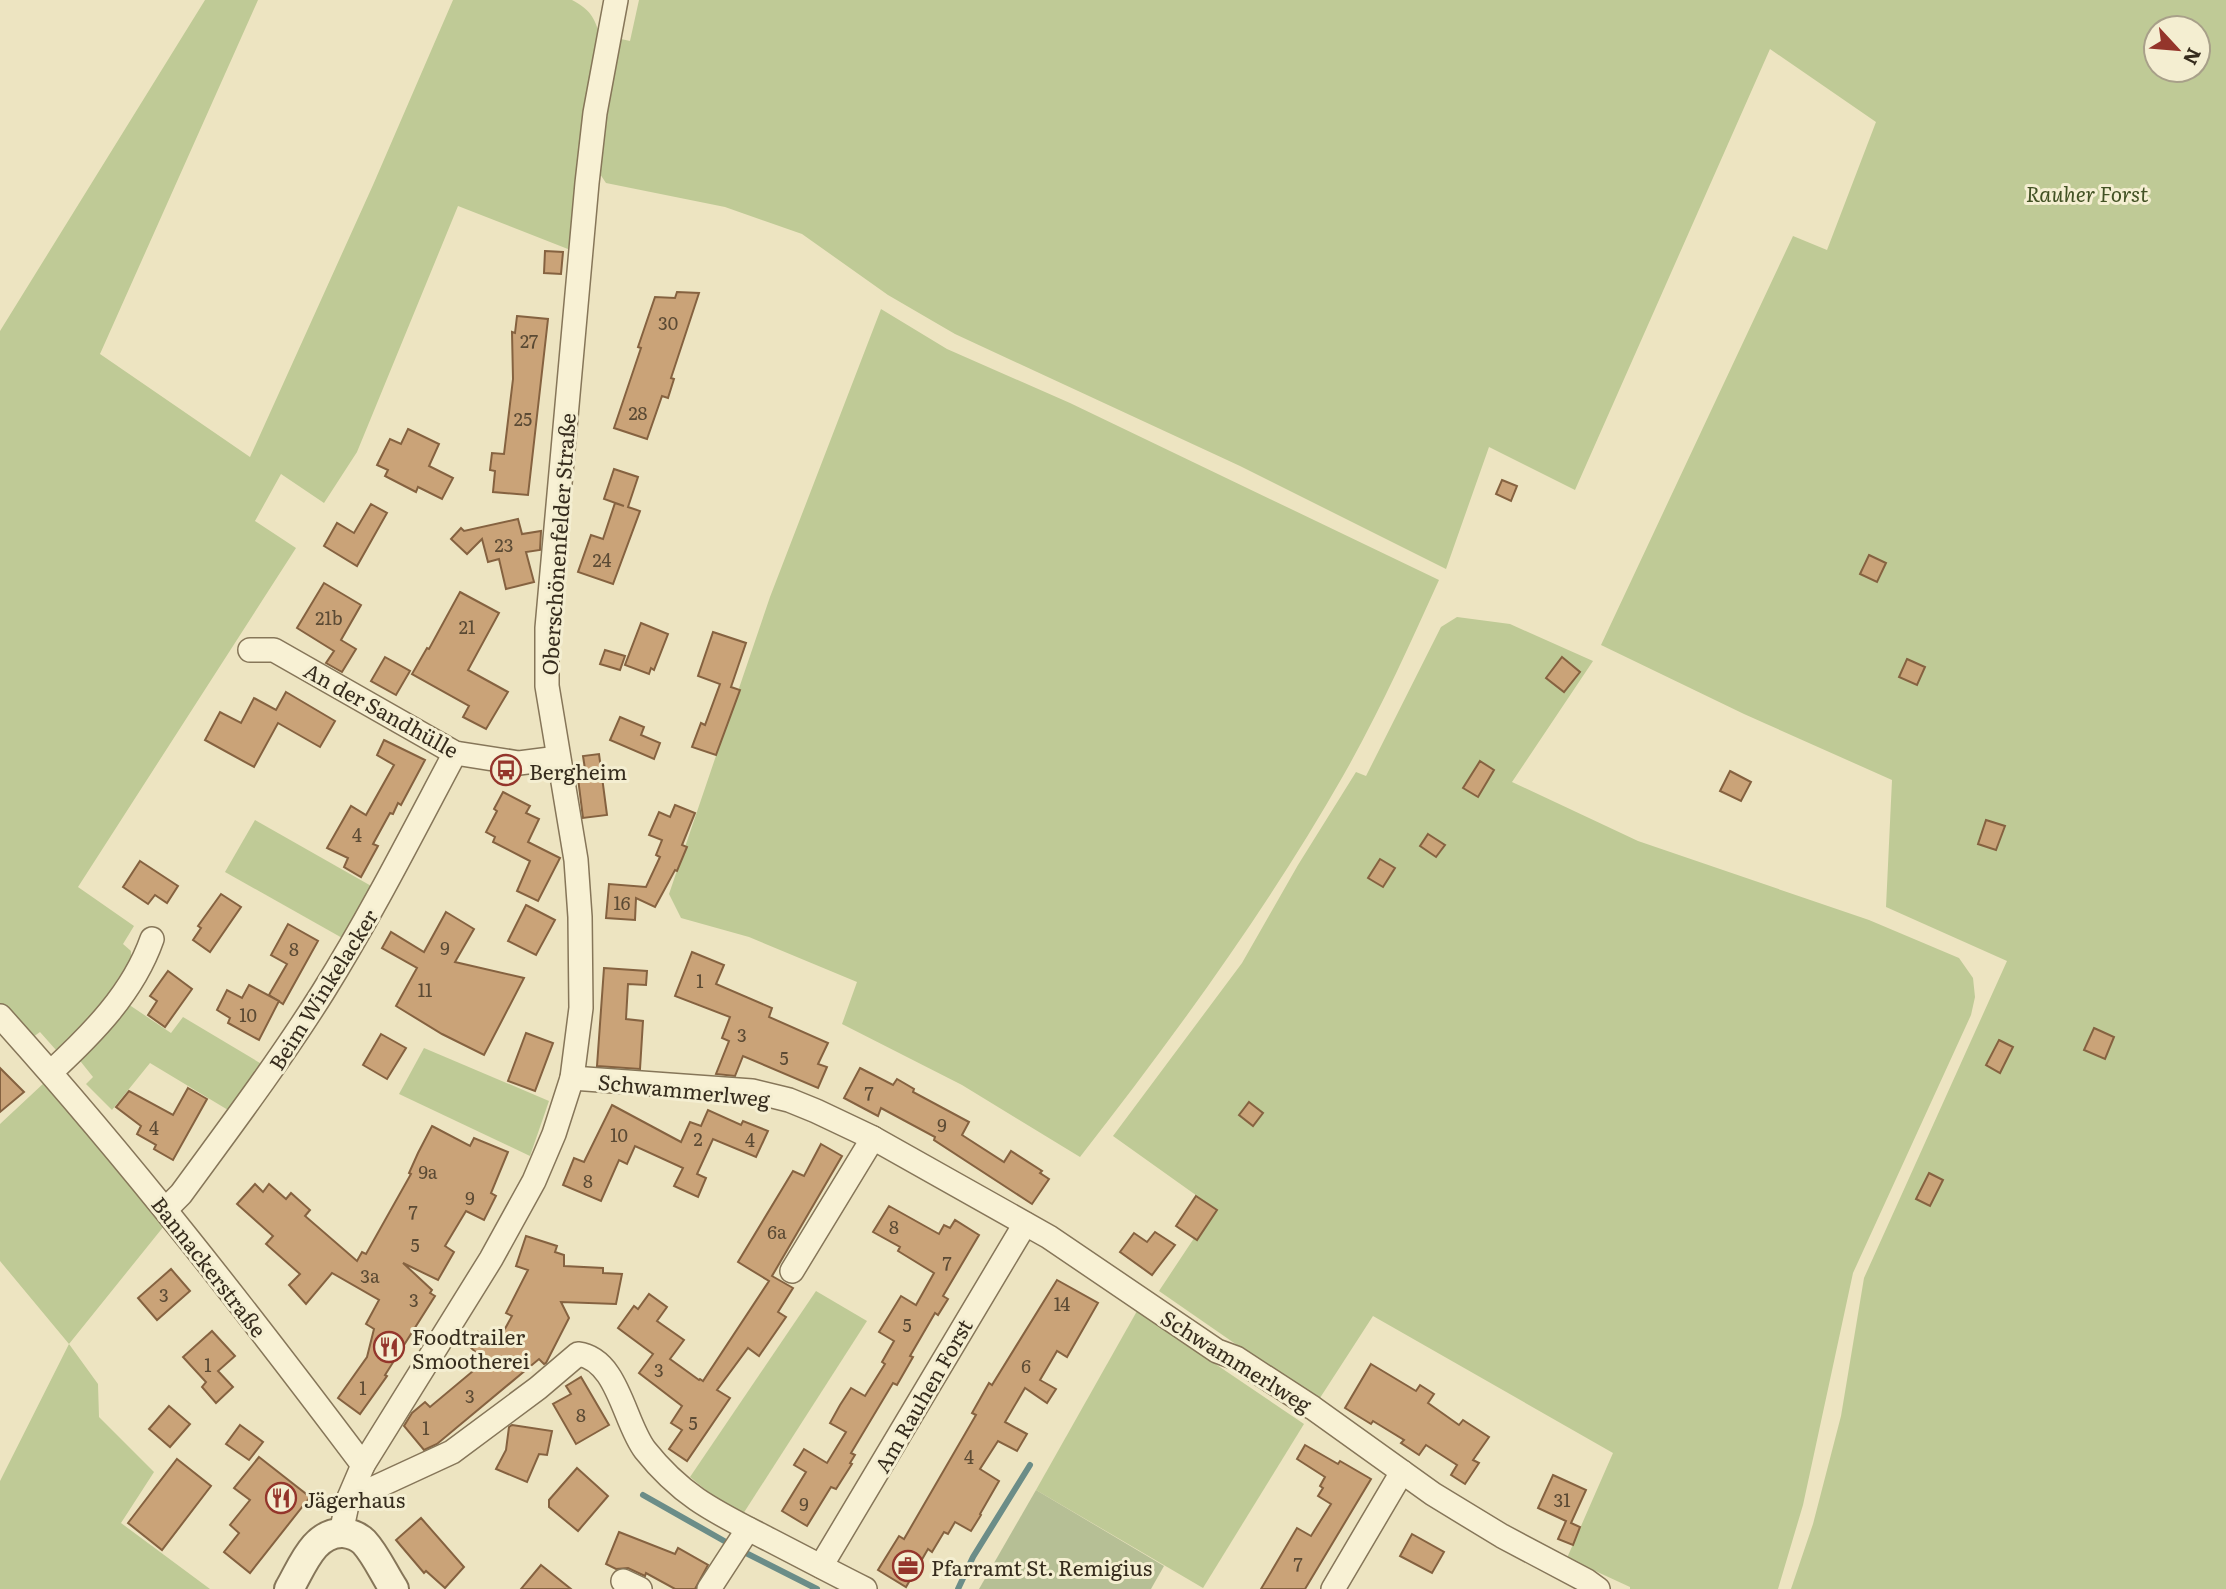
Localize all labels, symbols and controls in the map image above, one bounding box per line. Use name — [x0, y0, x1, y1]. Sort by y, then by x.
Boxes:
north arrow — [2142, 14, 2212, 84]
text: N — [2177, 44, 2209, 70]
park label: Rauher Forst — [2026, 177, 2149, 208]
house number: 30 — [658, 309, 678, 336]
house number: 27 — [520, 327, 538, 354]
house number: 28 — [628, 399, 648, 426]
house number: 25 — [514, 405, 532, 432]
street label: Oberschönenfelder Straße — [532, 412, 582, 676]
house number: 23 — [495, 531, 513, 558]
house number: 24 — [592, 546, 612, 573]
house number: 21b — [315, 604, 343, 631]
house number: 21 — [459, 613, 475, 640]
street label: An der Sandhülle — [299, 654, 465, 764]
bus stop icon: Bergheim — [489, 753, 523, 787]
place label: Bergheim — [529, 755, 627, 786]
house number: 4 — [352, 821, 362, 848]
house number: 16 — [614, 889, 631, 916]
street label: Beim Winkelacker — [260, 902, 384, 1076]
house number: 9 — [440, 934, 450, 961]
house number: 8 — [289, 935, 299, 962]
house number: 1 — [696, 967, 704, 994]
house number: 11 — [418, 976, 432, 1003]
house number: 10 — [239, 1001, 257, 1028]
house number: 3 — [737, 1021, 747, 1048]
house number: 5 — [779, 1044, 789, 1071]
street label: Schwammerlweg — [597, 1065, 772, 1113]
house number: 7 — [864, 1079, 874, 1106]
house number: 9 — [937, 1111, 947, 1138]
house number: 4 — [149, 1114, 159, 1141]
house number: 10 — [610, 1121, 628, 1148]
house number: 2 — [693, 1125, 703, 1152]
house number: 4 — [745, 1126, 755, 1153]
house number: 9a — [418, 1158, 438, 1185]
house number: 8 — [583, 1167, 593, 1194]
house number: 9 — [465, 1184, 475, 1211]
street label: Bannackerstraße — [145, 1189, 275, 1343]
house number: 7 — [408, 1198, 418, 1225]
house number: 8 — [889, 1213, 899, 1240]
house number: 6a — [767, 1218, 787, 1245]
house number: 5 — [410, 1231, 420, 1258]
house number: 7 — [942, 1249, 952, 1276]
house number: 3a — [360, 1262, 380, 1289]
house number: 3 — [159, 1281, 169, 1308]
house number: 3 — [409, 1286, 419, 1313]
house number: 14 — [1054, 1290, 1070, 1317]
street label: Schwammerlweg — [1156, 1301, 1319, 1419]
house number: 5 — [902, 1311, 912, 1338]
street label: Am Rauhen Forst — [865, 1312, 979, 1478]
place label: Foodtrailer Smootherei — [412, 1320, 530, 1375]
restaurant icon: Foodtrailer Smootherei — [372, 1330, 406, 1364]
house number: 1 — [204, 1351, 212, 1378]
house number: 6 — [1021, 1352, 1031, 1379]
house number: 3 — [654, 1356, 664, 1383]
house number: 1 — [359, 1374, 367, 1401]
house number: 3 — [465, 1382, 475, 1409]
house number: 8 — [576, 1401, 586, 1428]
house number: 5 — [688, 1409, 698, 1436]
house number: 1 — [422, 1414, 430, 1441]
house number: 4 — [964, 1443, 974, 1470]
restaurant icon: Jägerhaus — [264, 1481, 298, 1515]
place label: Jägerhaus — [304, 1483, 405, 1514]
house number: 31 — [1553, 1486, 1571, 1513]
house number: 9 — [799, 1490, 809, 1517]
office icon: Pfarramt St. Remigius — [891, 1549, 925, 1583]
house number: 7 — [1293, 1550, 1303, 1577]
place label: Pfarramt St. Remigius — [931, 1551, 1152, 1582]

